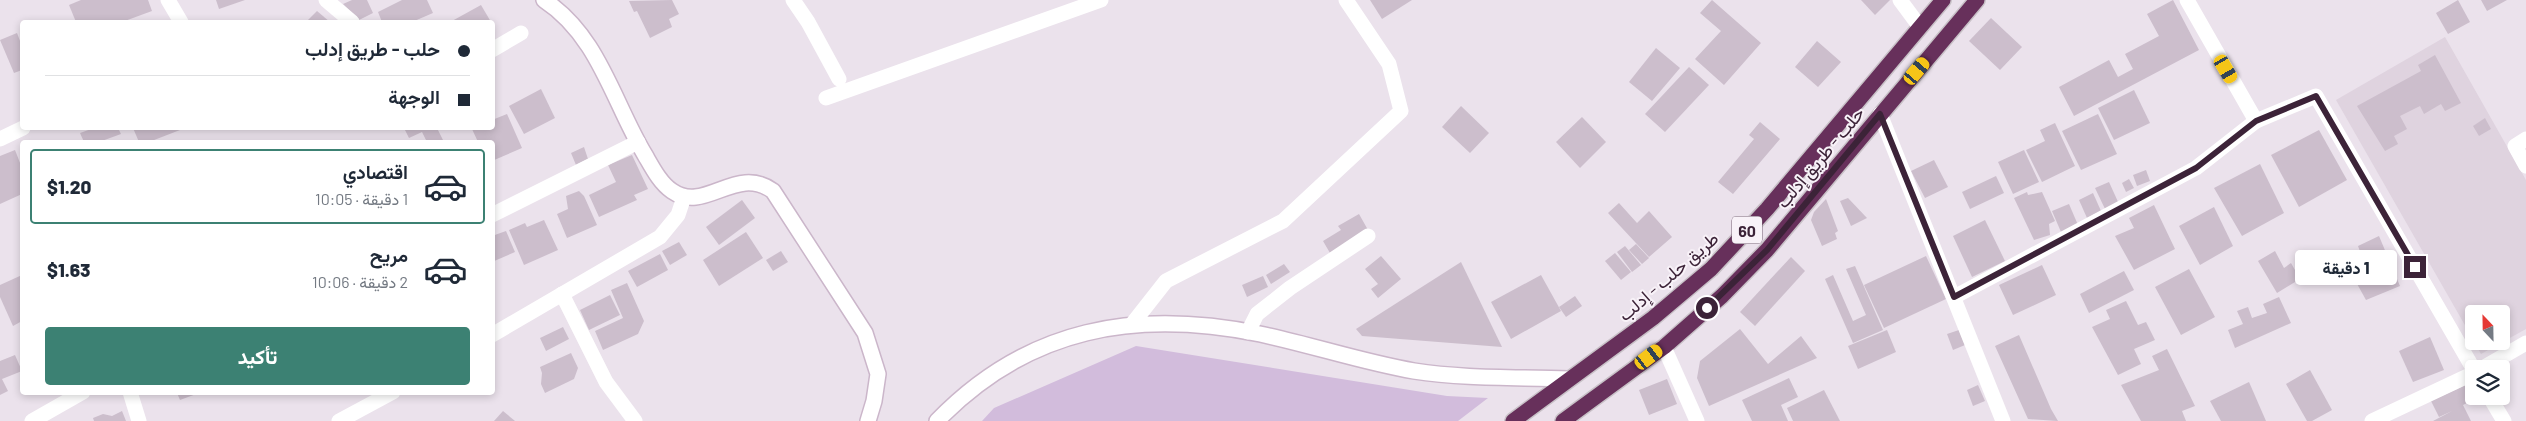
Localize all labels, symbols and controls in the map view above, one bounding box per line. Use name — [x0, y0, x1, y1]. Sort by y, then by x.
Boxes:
text: حلب - طريق إدلب — [305, 37, 440, 60]
car — [2212, 52, 2239, 86]
car — [1901, 55, 1932, 87]
text: الوجهة — [388, 85, 440, 108]
street label: حلب - طريق إدلب — [1771, 102, 1870, 213]
text: اقتصادي — [343, 160, 408, 183]
icon: car — [423, 164, 468, 209]
text: $1.20 — [47, 175, 91, 198]
text: 1 دقيقة · 10:05 — [315, 189, 408, 208]
road number: 60 — [1732, 216, 1762, 244]
street label: طريق حلب - إدلب — [1614, 227, 1724, 327]
text: مريح — [370, 243, 408, 266]
icon: car — [423, 247, 468, 292]
callout: 1 دقيقة — [2295, 250, 2398, 284]
route end — [2404, 256, 2426, 278]
text: $1.63 — [47, 258, 91, 281]
text: 1 دقيقة — [2323, 258, 2369, 277]
text: 2 دقيقة · 10:06 — [312, 272, 408, 291]
route start — [1696, 297, 1718, 319]
north arrow — [2465, 305, 2510, 350]
map controls — [2465, 305, 2510, 405]
button: تأكيد — [45, 327, 470, 385]
car — [1632, 342, 1665, 372]
button: layers — [2465, 360, 2510, 405]

